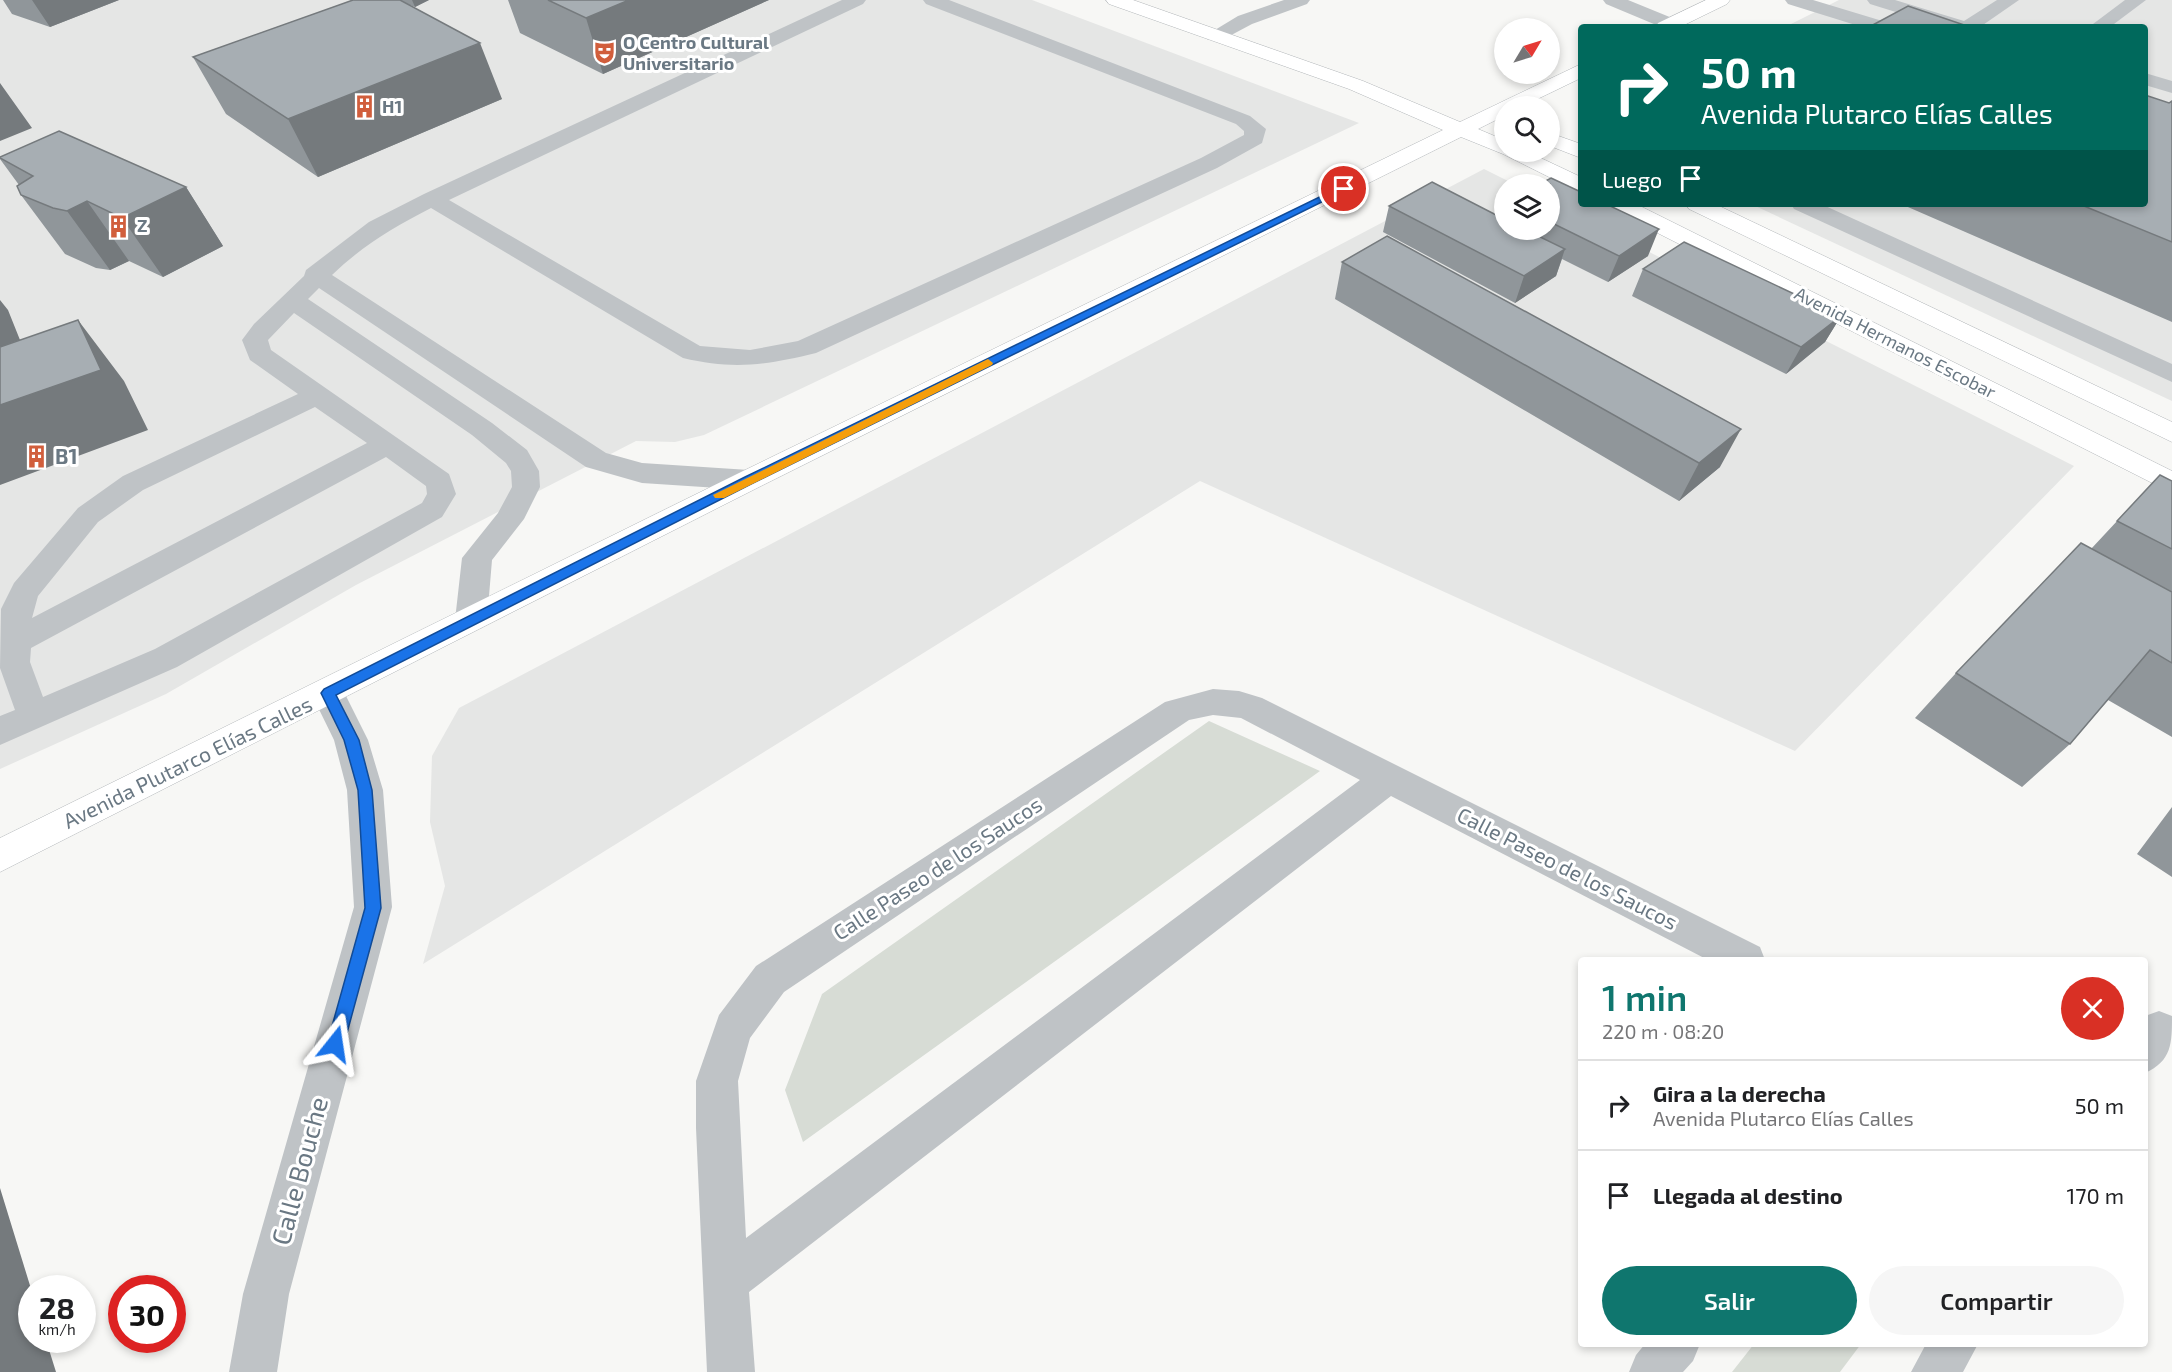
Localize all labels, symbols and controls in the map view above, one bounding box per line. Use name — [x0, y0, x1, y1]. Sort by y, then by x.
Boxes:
north arrow — [1494, 18, 1560, 84]
map controls — [1494, 18, 1560, 240]
place label: O Centro Cultural Universitario — [623, 31, 769, 74]
theatre icon: O Centro Cultural Universitario — [592, 40, 618, 66]
text: 50 m — [1701, 46, 1797, 96]
icon: right — [1602, 48, 1680, 126]
building icon: H1 — [351, 94, 377, 120]
place label: H1 — [382, 95, 402, 117]
button: search — [1494, 96, 1560, 162]
text: Avenida Plutarco Elías Calles — [1701, 97, 2053, 129]
icon: arrive — [1674, 162, 1707, 195]
pin — [1318, 163, 1369, 214]
text: Luego — [1602, 166, 1662, 192]
icon: arrive — [1327, 172, 1360, 205]
button: layers — [1494, 174, 1560, 240]
building icon: Z — [106, 213, 132, 239]
place label: Z — [137, 214, 148, 236]
street label: Avenida Hermanos Escobar — [1791, 282, 2000, 403]
place label: B1 — [55, 443, 78, 468]
building icon: B1 — [24, 444, 50, 470]
street label: Avenida Plutarco Elías Calles — [59, 690, 316, 833]
street label: Calle Paseo de los Saucos — [828, 791, 1046, 945]
street label: Calle Paseo de los Saucos — [1453, 801, 1682, 934]
text: 1 min — [1602, 975, 1687, 1018]
button: close — [2061, 977, 2124, 1040]
position arrow — [303, 1012, 367, 1076]
text: 220 m · 08:20 — [1602, 1019, 1724, 1043]
text: Gira a la derecha — [1653, 1080, 1826, 1106]
icon: right — [1602, 1089, 1635, 1122]
text: 50 m — [2075, 1092, 2124, 1118]
street label: Calle Bouche — [264, 1093, 333, 1248]
text: Avenida Plutarco Elías Calles — [1653, 1106, 1914, 1130]
icon: arrive — [1602, 1179, 1635, 1212]
text: Llegada al destino — [1653, 1182, 1843, 1208]
text: 170 m — [2067, 1182, 2124, 1208]
button: Salir — [1602, 1266, 1857, 1335]
button: Compartir — [1869, 1266, 2124, 1335]
speed limit sign: 30 — [108, 1275, 186, 1353]
text: 28 — [39, 1289, 75, 1325]
text: km/h — [38, 1320, 76, 1338]

